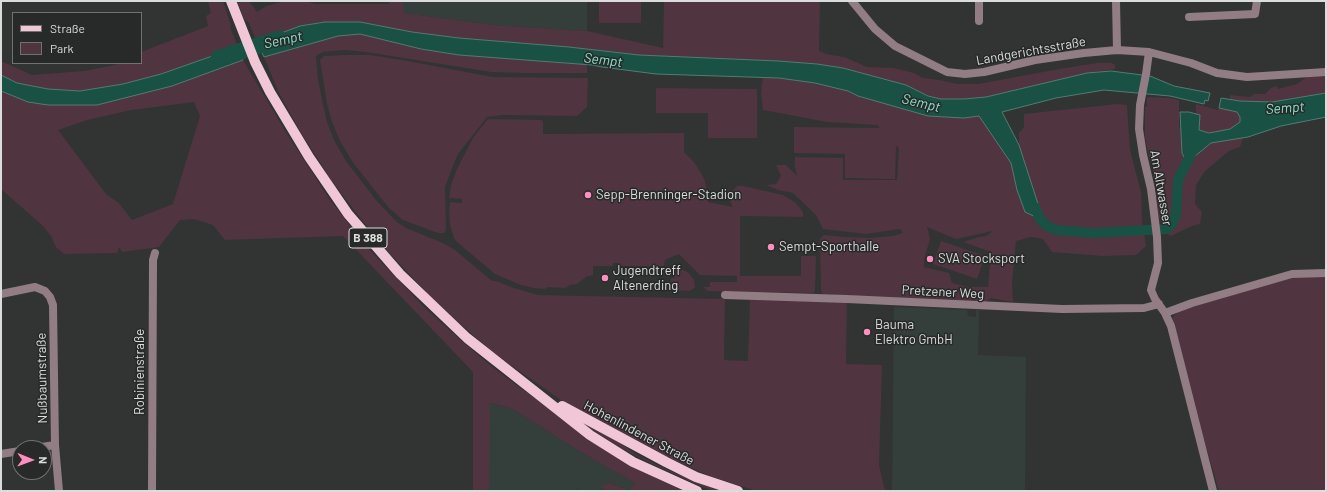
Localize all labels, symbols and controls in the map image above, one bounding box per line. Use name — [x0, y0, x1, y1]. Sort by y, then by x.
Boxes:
legend — [12, 12, 142, 64]
text: Straße — [50, 21, 85, 35]
water label: Sempt — [262, 28, 304, 52]
street label: Landgerichtsstraße — [975, 34, 1087, 68]
text: Park — [50, 41, 74, 55]
water label: Sempt — [583, 49, 623, 71]
water label: Sempt — [900, 90, 942, 116]
water label: Sempt — [1265, 98, 1305, 118]
street label: Am Altwasser — [1147, 149, 1175, 227]
place label: Sepp-Brenninger-Stadion — [596, 187, 741, 203]
marker: Sepp-Brenninger-Stadion — [583, 190, 593, 200]
road number: B 388 — [349, 228, 387, 248]
place label: Sempt-Sporthalle — [779, 239, 879, 255]
marker: Sempt-Sporthalle — [766, 242, 776, 252]
place label: SVA Stocksport — [938, 251, 1025, 267]
marker: SVA Stocksport — [925, 254, 935, 264]
place label: Jugendtreff Altenerding — [613, 263, 681, 294]
marker: Jugendtreff Altenerding — [600, 273, 610, 283]
street label: Pretzener Weg — [901, 282, 985, 302]
place label: Bauma Elektro GmbH — [875, 317, 953, 348]
marker: Bauma Elektro GmbH — [862, 327, 872, 337]
street label: Robinienstraße — [132, 329, 148, 415]
street label: Nußbaumstraße — [33, 332, 51, 424]
street label: Hohenlindener Straße — [581, 397, 697, 469]
north arrow — [12, 440, 52, 480]
text: N — [37, 456, 50, 464]

